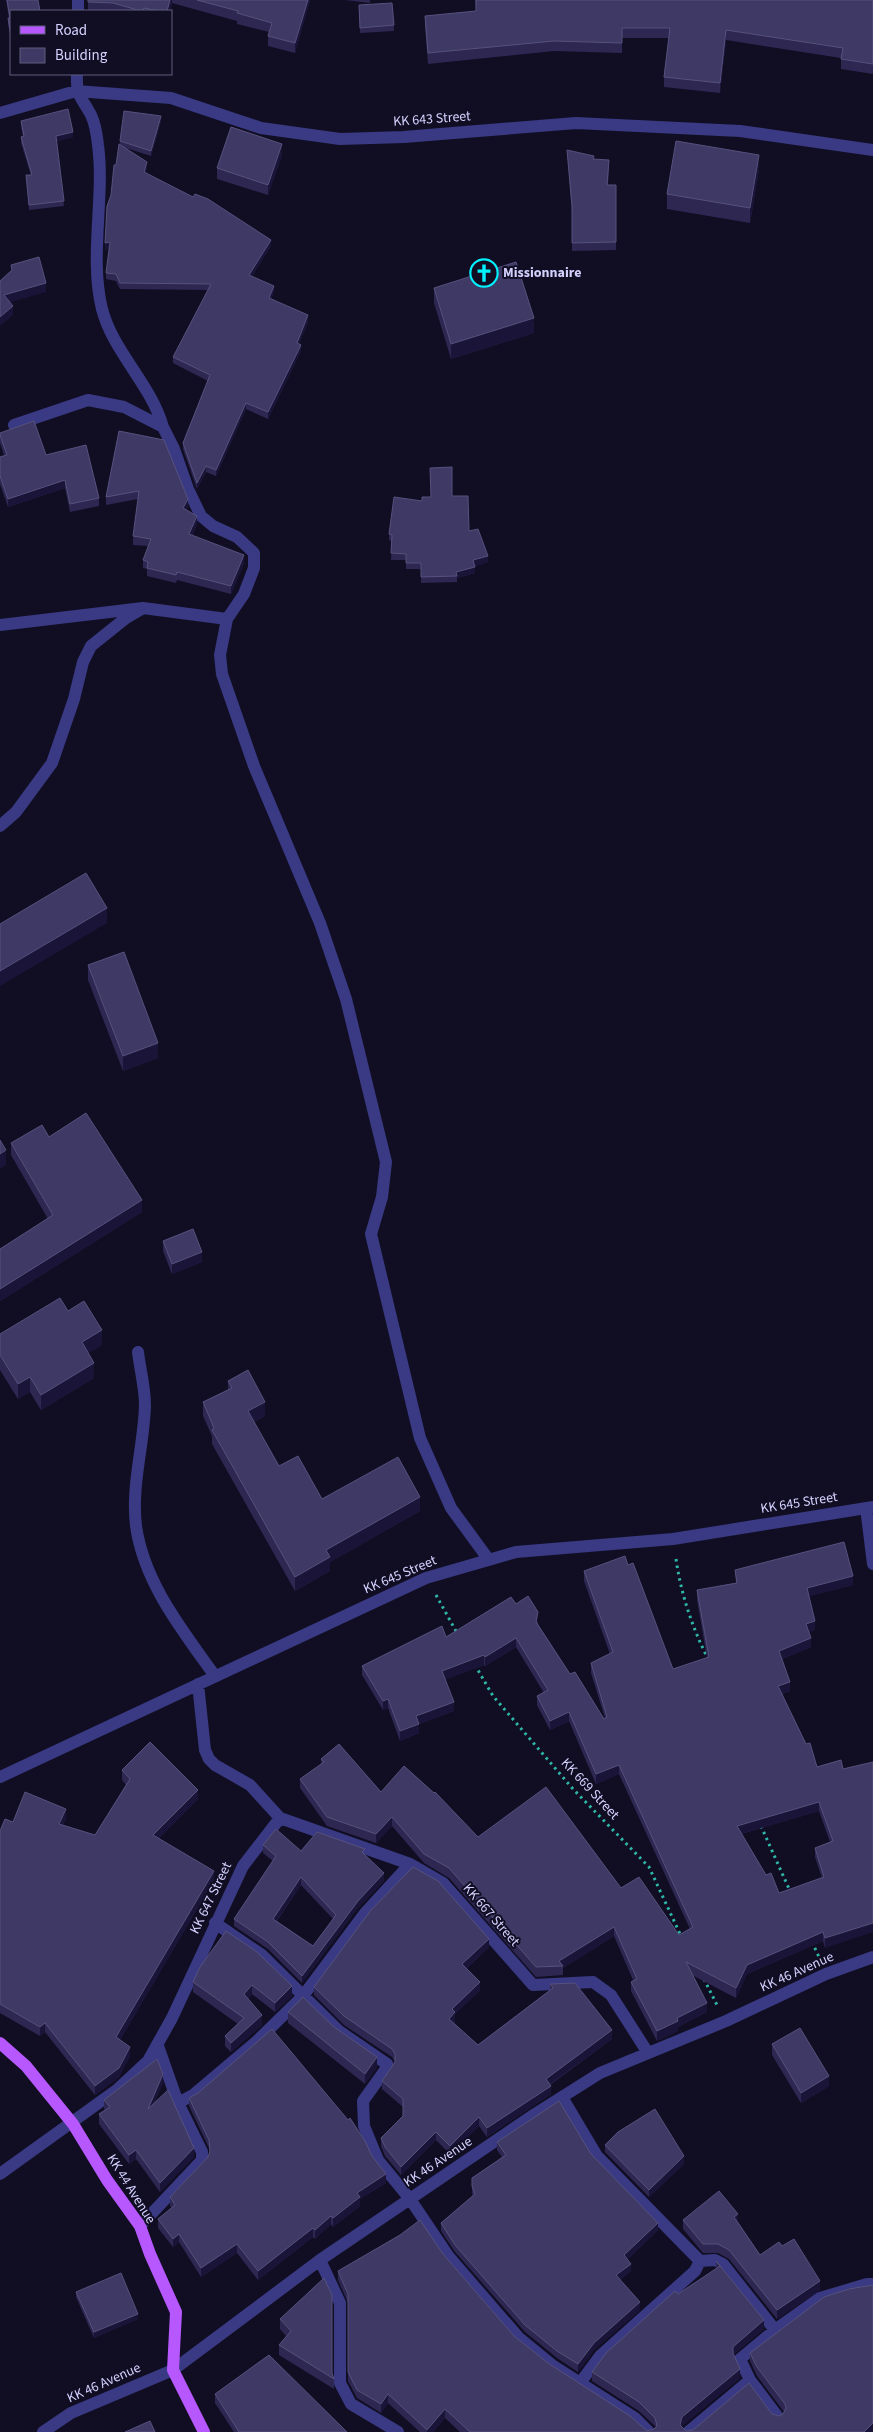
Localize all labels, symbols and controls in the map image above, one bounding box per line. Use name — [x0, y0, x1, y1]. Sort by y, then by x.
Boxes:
legend — [10, 10, 172, 75]
text: Road — [55, 20, 87, 41]
text: Building — [55, 45, 108, 66]
street label: KK 643 Street — [393, 106, 472, 132]
church icon: Missionnaire — [469, 258, 499, 288]
place label: Missionnaire — [503, 263, 582, 283]
street label: KK 645 Street — [759, 1487, 839, 1519]
street label: KK 645 Street — [360, 1550, 440, 1599]
street label: KK 669 Street — [556, 1754, 624, 1824]
street label: KK 647 Street — [185, 1858, 237, 1937]
street label: KK 667 Street — [458, 1879, 524, 1951]
street label: KK 46 Avenue — [757, 1947, 837, 1997]
street label: KK 46 Avenue — [400, 2132, 476, 2192]
street label: KK 44 Avenue — [102, 2150, 160, 2228]
street label: KK 46 Avenue — [64, 2358, 144, 2408]

